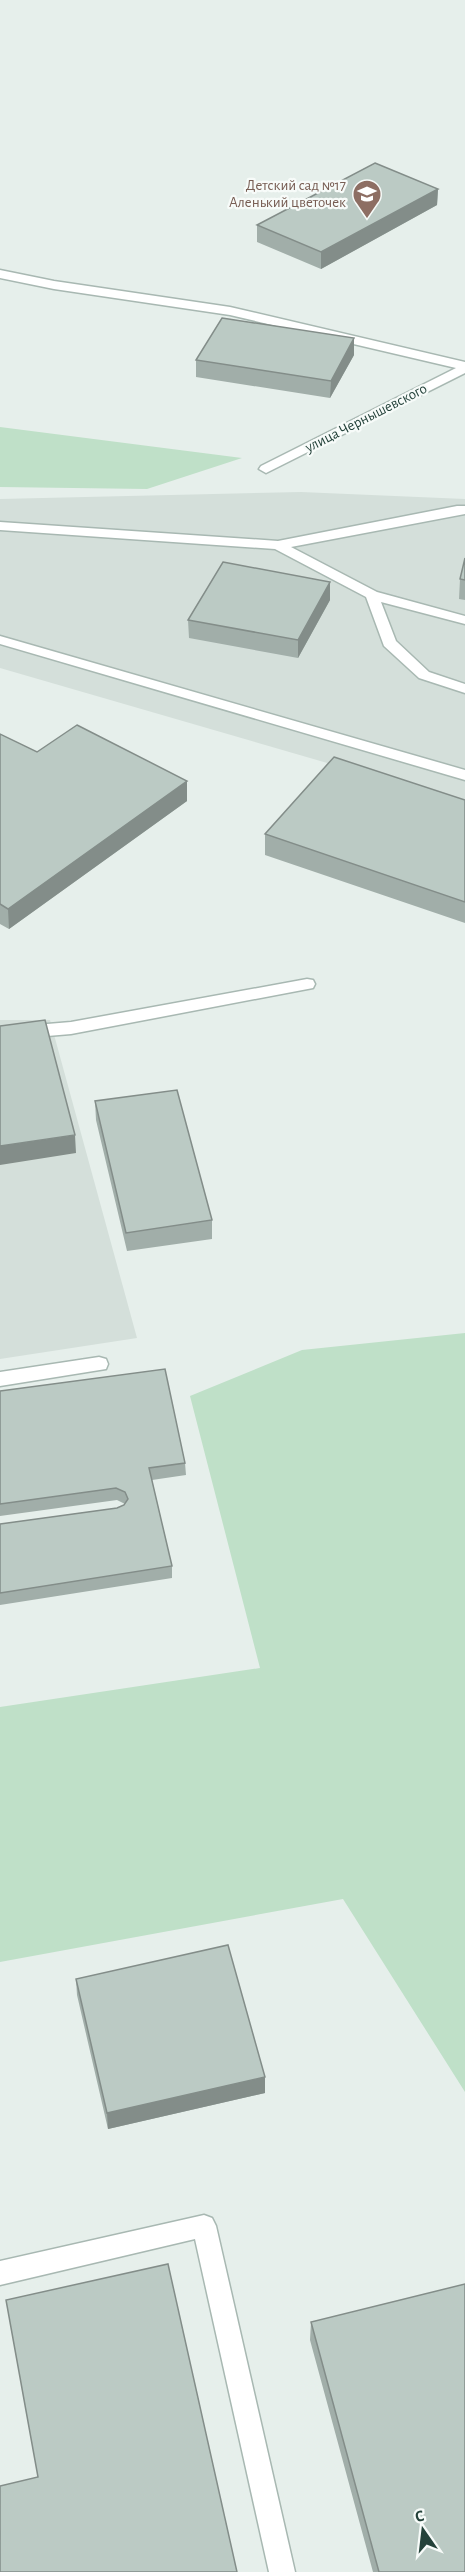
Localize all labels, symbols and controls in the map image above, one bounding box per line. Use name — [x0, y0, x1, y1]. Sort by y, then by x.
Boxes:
place label: Детский сад №17 Аленький цветочек — [229, 178, 346, 210]
school or university icon: Детский сад №17 Аленький цветочек — [351, 178, 383, 220]
street label: улица Чернышевского — [302, 381, 429, 456]
north arrow — [393, 2500, 453, 2560]
text: С — [413, 2508, 426, 2525]

